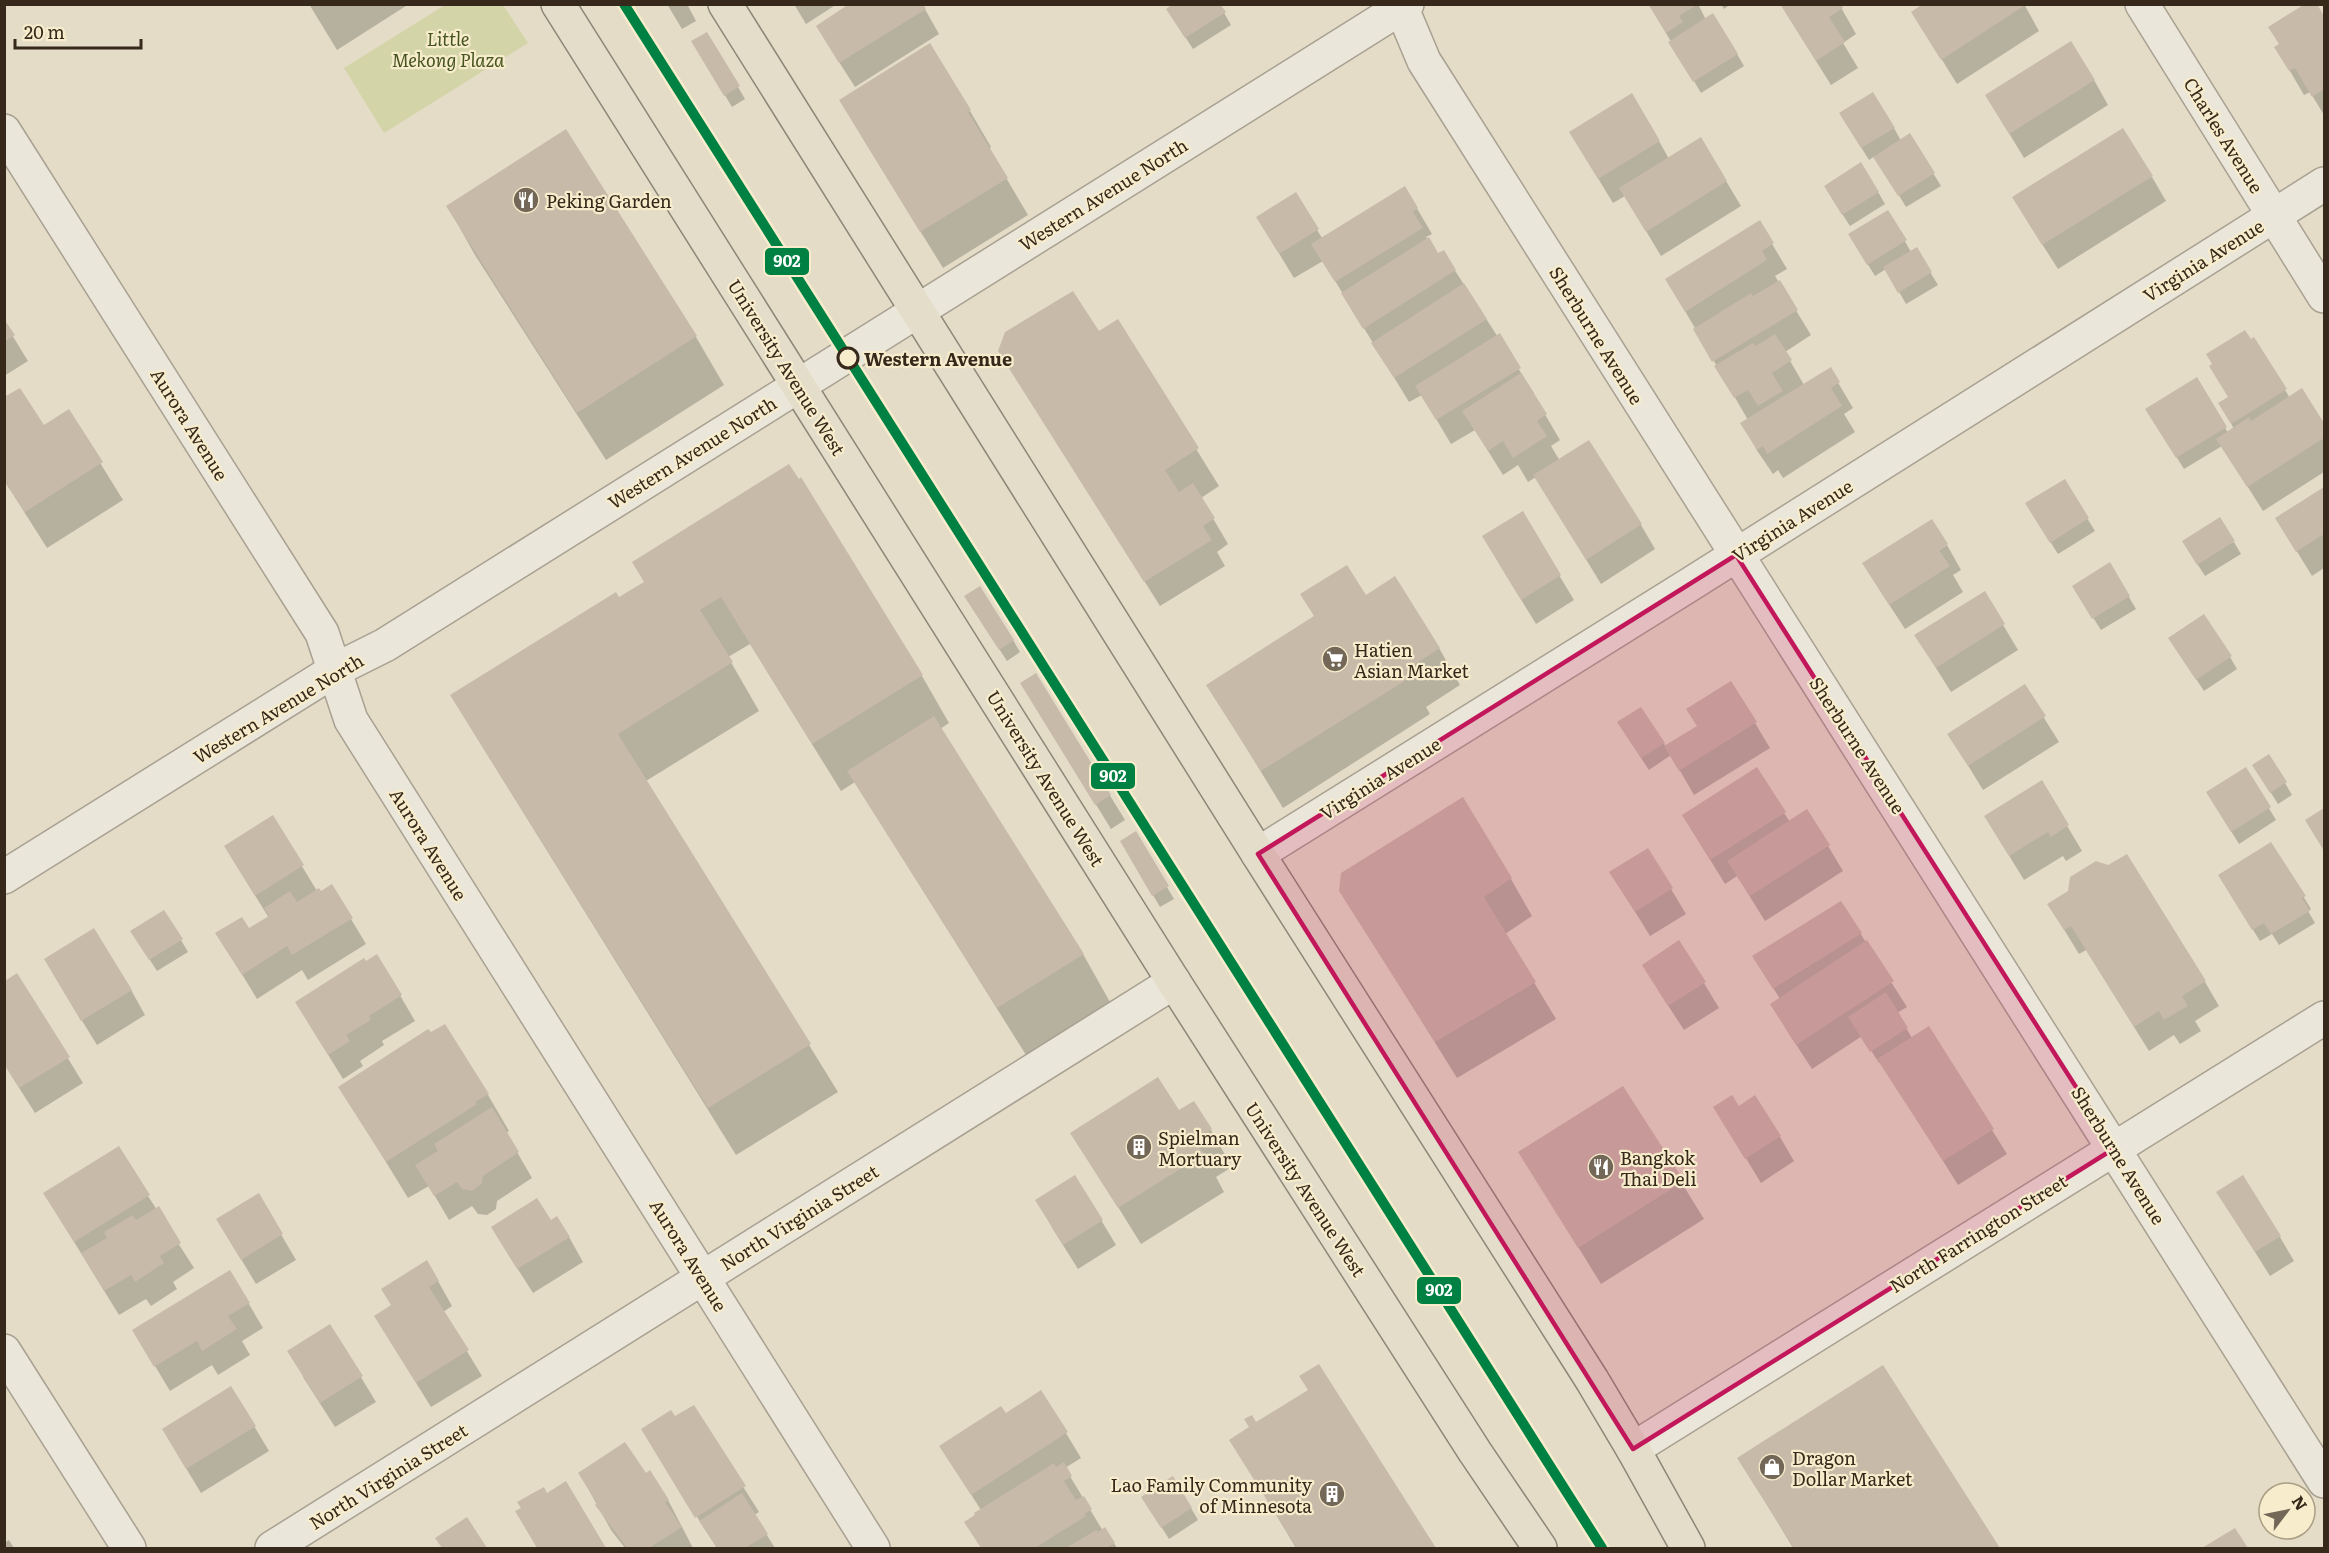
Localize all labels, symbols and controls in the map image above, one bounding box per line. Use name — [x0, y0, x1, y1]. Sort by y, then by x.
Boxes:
scale bar — [15, 12, 141, 50]
text: 20 m — [24, 18, 65, 45]
park label: Little Mekong Plaza — [392, 25, 505, 73]
street label: Charles Avenue — [2178, 72, 2270, 198]
street label: Western Avenue North — [1013, 131, 1193, 257]
restaurant icon: Peking Garden — [511, 185, 541, 215]
place label: Peking Garden — [546, 187, 672, 214]
street label: Virginia Avenue — [2137, 212, 2269, 308]
line badge: 902 — [764, 247, 810, 276]
text: 902 — [773, 248, 801, 272]
street label: Sherburne Avenue — [1544, 261, 1650, 409]
street label: University Avenue West — [722, 274, 853, 461]
place label: Western Avenue — [864, 345, 1012, 372]
marker: Western Avenue — [837, 347, 859, 369]
street label: Aurora Avenue — [145, 363, 235, 485]
street label: Western Avenue North — [602, 389, 782, 515]
street label: Virginia Avenue — [1726, 472, 1858, 568]
place label: Hatien Asian Market — [1354, 636, 1470, 684]
supermarket icon: Hatien Asian Market — [1320, 644, 1350, 674]
street label: Western Avenue North — [188, 646, 368, 770]
street label: Sherburne Avenue — [1803, 671, 1913, 819]
street label: University Avenue West — [981, 685, 1112, 872]
street label: Virginia Avenue — [1314, 730, 1446, 826]
line badge: 902 — [1090, 762, 1136, 790]
text: 902 — [1099, 763, 1127, 787]
street label: Aurora Avenue — [384, 783, 474, 905]
street label: Sherburne Avenue — [2066, 1081, 2172, 1229]
street label: University Avenue West — [1239, 1096, 1373, 1282]
place label: Spielman Mortuary — [1158, 1124, 1242, 1172]
building icon: Spielman Mortuary — [1124, 1132, 1154, 1162]
place label: Bangkok Thai Deli — [1620, 1144, 1696, 1192]
restaurant icon: Bangkok Thai Deli — [1586, 1152, 1616, 1182]
street label: North Virginia Street — [715, 1157, 884, 1277]
street label: North Farrington Street — [1884, 1167, 2073, 1299]
street label: Aurora Avenue — [644, 1194, 734, 1316]
line badge: 902 — [1416, 1276, 1462, 1305]
text: 902 — [1425, 1277, 1453, 1301]
street label: North Virginia Street — [304, 1416, 473, 1536]
place label: Dragon Dollar Market — [1792, 1444, 1913, 1492]
shop icon: Dragon Dollar Market — [1757, 1452, 1787, 1482]
place label: Lao Family Community of Minnesota — [1110, 1471, 1313, 1519]
building icon: Lao Family Community of Minnesota — [1317, 1479, 1347, 1509]
north arrow — [2257, 1481, 2317, 1541]
text: N — [2287, 1490, 2314, 1515]

